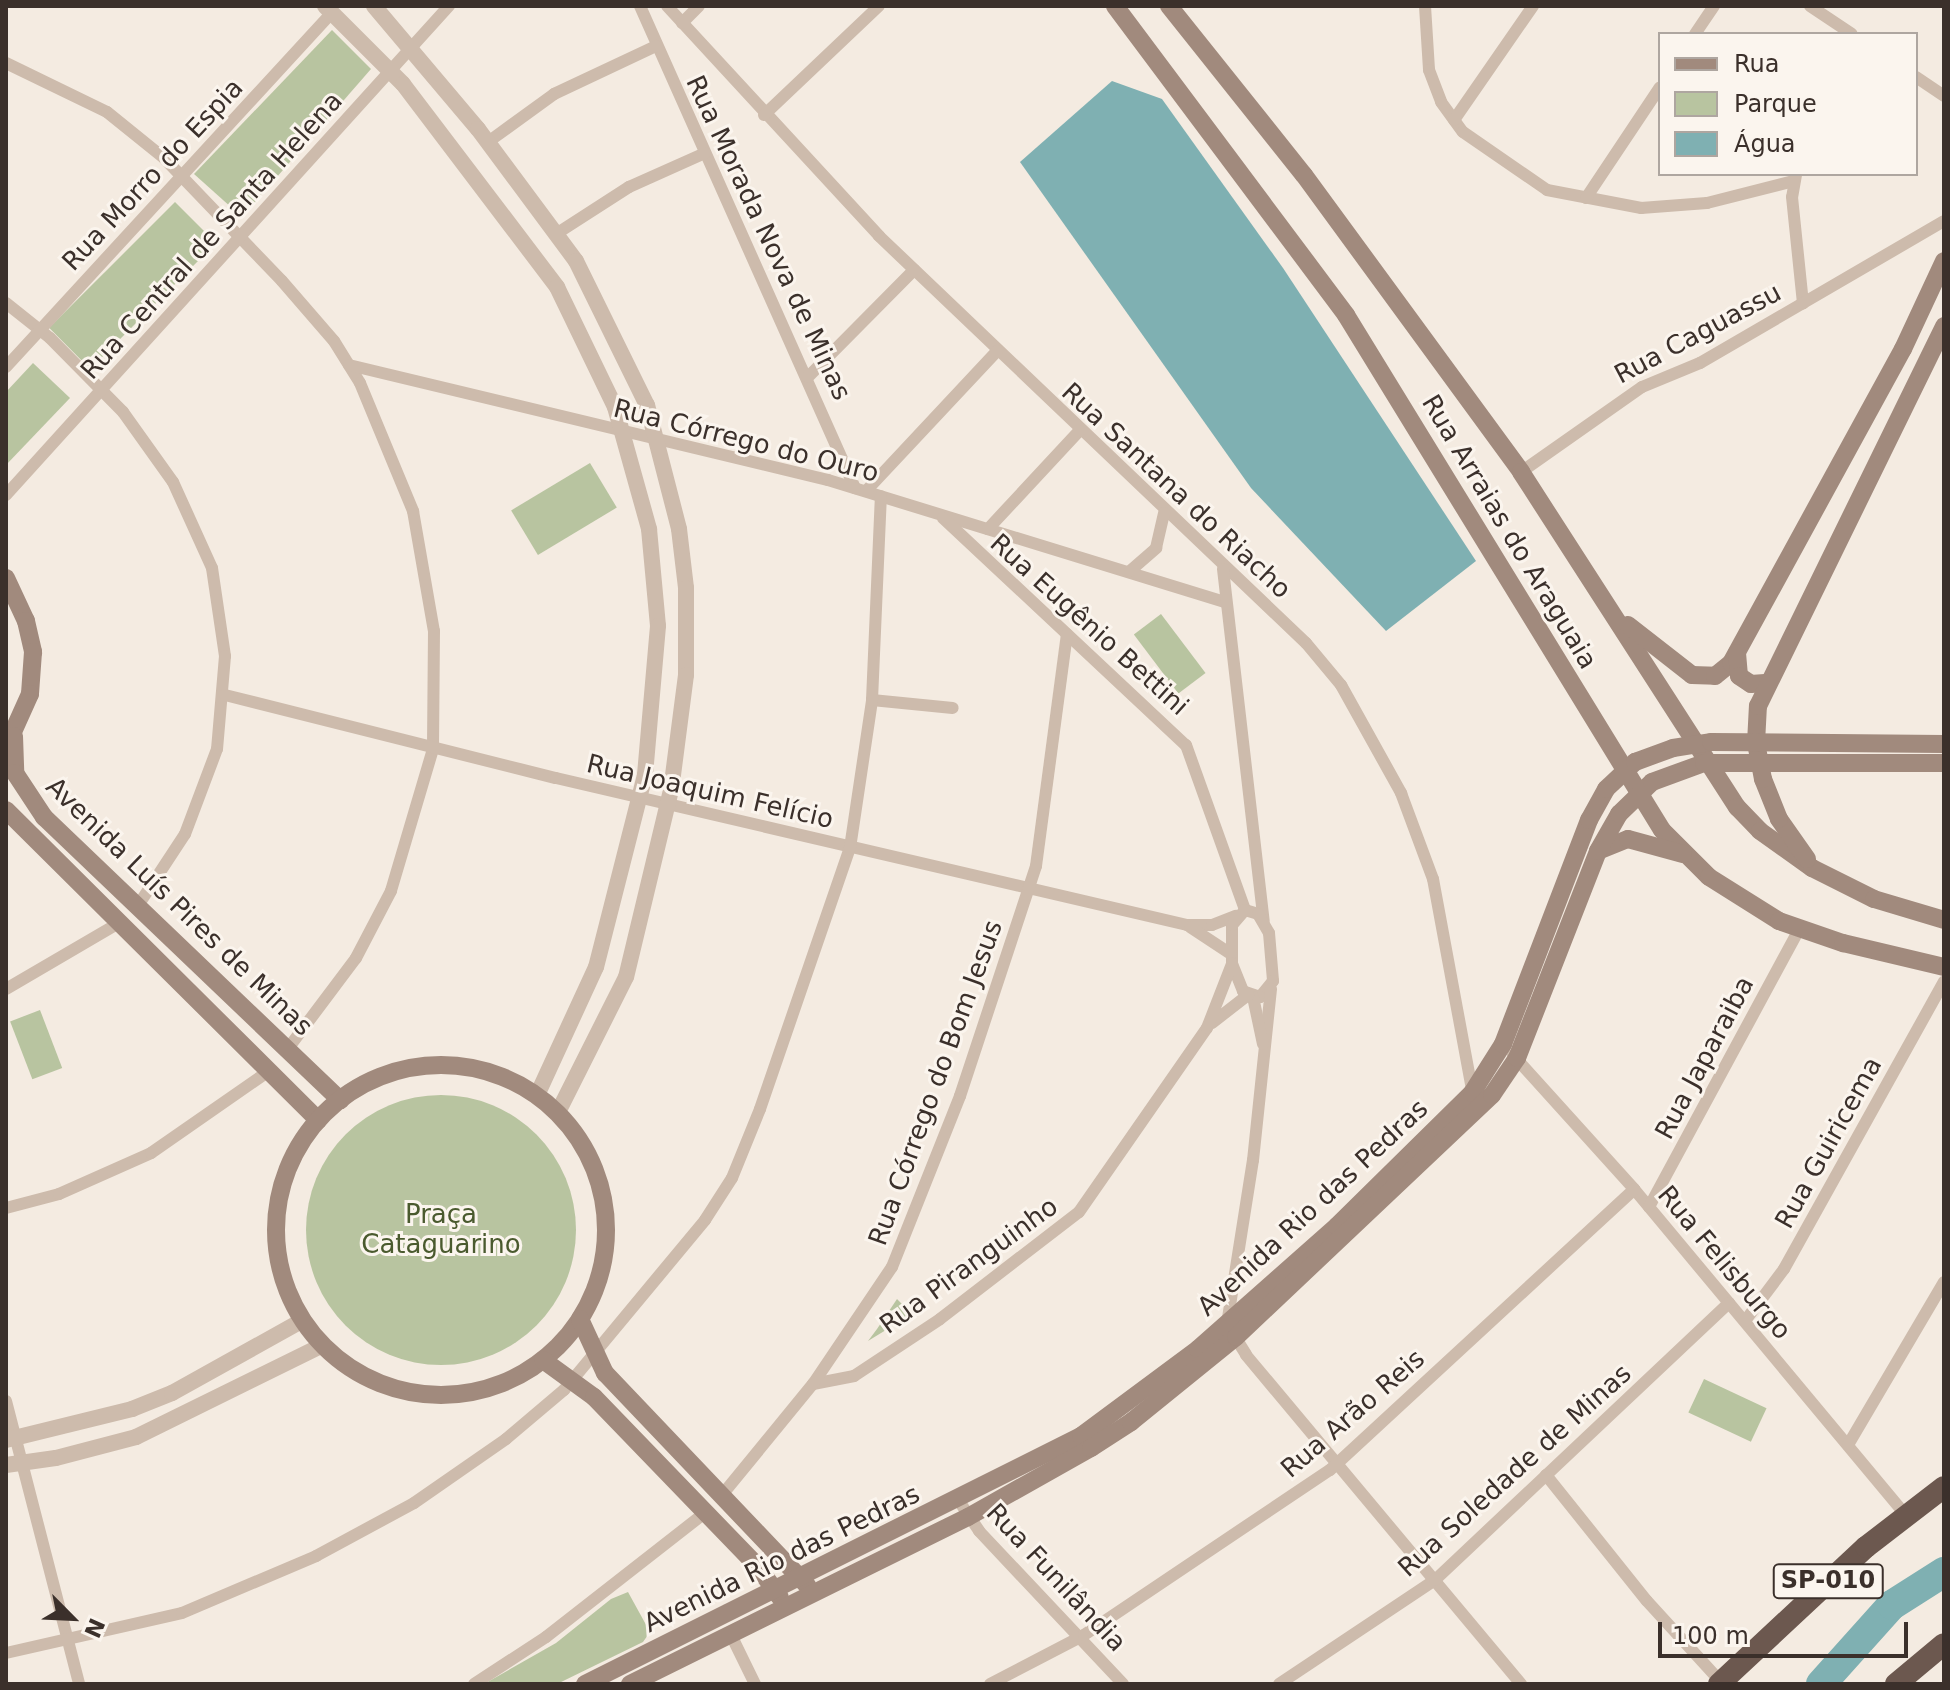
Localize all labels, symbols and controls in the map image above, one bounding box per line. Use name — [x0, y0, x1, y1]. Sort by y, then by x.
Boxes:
legend — [1658, 32, 1918, 176]
text: Rua — [1734, 50, 1780, 78]
street label: Rua Morada Nova de Minas — [679, 71, 857, 405]
street label: Rua Morro do Espia — [56, 73, 250, 277]
street label: Rua Central de Santa Helena — [75, 86, 349, 386]
text: Parque — [1734, 90, 1817, 118]
text: Água — [1734, 130, 1796, 158]
street label: Rua Caguassu — [1609, 277, 1787, 391]
street label: Rua Santana do Riacho — [1055, 377, 1297, 605]
street label: Rua Arraias do Araguaia — [1415, 389, 1603, 675]
street label: Rua Córrego do Ouro — [610, 393, 882, 489]
street label: Rua Eugênio Bettini — [983, 528, 1195, 722]
street label: Rua Joaquim Felício — [584, 748, 836, 836]
street label: Avenida Luís Pires de Minas — [39, 771, 319, 1043]
street label: Rua Córrego do Bom Jesus — [863, 916, 1009, 1250]
street label: Rua Japaraiba — [1649, 971, 1761, 1145]
street label: Rua Guiricema — [1769, 1052, 1889, 1234]
street label: Avenida Rio das Pedras — [1191, 1093, 1435, 1323]
street label: Rua Felisburgo — [1651, 1180, 1797, 1346]
street label: Rua Piranguinho — [874, 1191, 1064, 1341]
park label: Praça Cataguarino — [361, 1199, 521, 1260]
street label: Rua Arão Reis — [1275, 1343, 1431, 1485]
street label: Rua Soledade de Minas — [1392, 1358, 1638, 1584]
street label: Avenida Rio das Pedras — [639, 1479, 925, 1639]
street label: Rua Funilândia — [980, 1498, 1132, 1658]
road number: SP-010 — [1772, 1561, 1884, 1601]
north arrow — [32, 1578, 112, 1658]
scale bar — [1662, 1606, 1912, 1656]
text: N — [79, 1614, 110, 1641]
text: 100 m — [1672, 1622, 1749, 1650]

